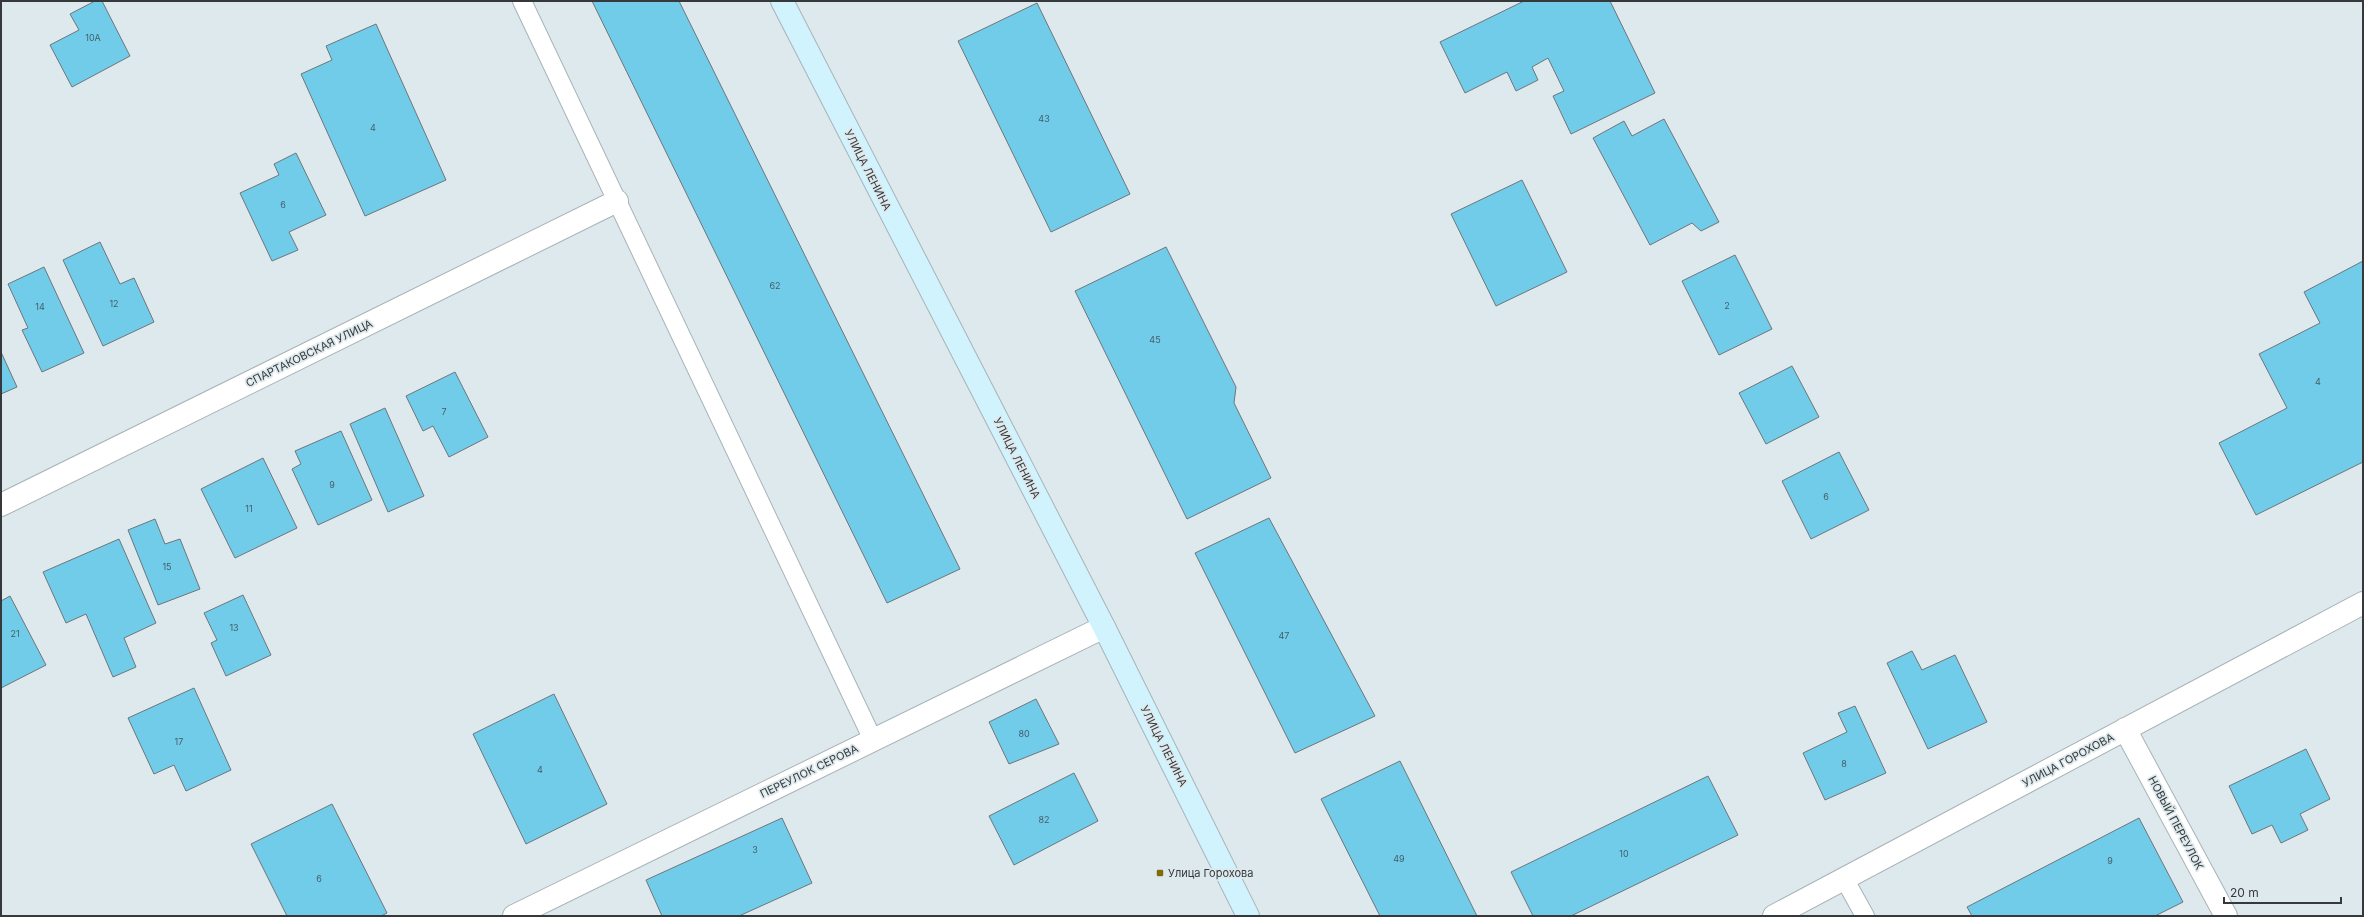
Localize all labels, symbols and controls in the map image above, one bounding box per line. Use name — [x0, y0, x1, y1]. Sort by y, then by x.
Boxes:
house number: 10А — [85, 32, 101, 43]
house number: 43 — [1038, 113, 1050, 124]
house number: 4 — [370, 122, 376, 133]
street label: УЛИЦА ЛЕНИНА — [842, 127, 895, 213]
house number: 6 — [280, 199, 286, 210]
house number: 62 — [769, 280, 781, 291]
house number: 12 — [109, 298, 119, 309]
house number: 2 — [1724, 300, 1730, 311]
house number: 14 — [35, 301, 45, 312]
street label: СПАРТАКОВСКАЯ УЛИЦА — [243, 316, 375, 390]
house number: 45 — [1149, 334, 1161, 345]
house number: 4 — [2315, 376, 2321, 387]
house number: 7 — [441, 406, 447, 417]
street label: УЛИЦА ЛЕНИНА — [991, 415, 1044, 501]
house number: 9 — [329, 479, 335, 490]
house number: 6 — [1823, 491, 1829, 502]
house number: 11 — [245, 503, 253, 514]
house number: 15 — [162, 561, 172, 572]
house number: 13 — [229, 622, 239, 633]
house number: 21 — [10, 628, 20, 639]
house number: 47 — [1279, 630, 1289, 641]
street label: УЛИЦА ЛЕНИНА — [1138, 703, 1191, 789]
house number: 80 — [1018, 728, 1030, 739]
street label: УЛИЦА ГОРОХОВА — [2020, 730, 2117, 790]
house number: 17 — [175, 736, 183, 747]
street label: ПЕРЕУЛОК СЕРОВА — [758, 741, 861, 801]
house number: 8 — [1841, 758, 1847, 769]
house number: 4 — [537, 764, 543, 775]
street label: НОВЫЙ ПЕРЕУЛОК — [2145, 774, 2207, 873]
house number: 82 — [1038, 814, 1050, 825]
house number: 3 — [752, 844, 758, 855]
house number: 10 — [1619, 848, 1629, 859]
house number: 49 — [1393, 853, 1405, 864]
house number: 9 — [2107, 855, 2113, 866]
place label: Улица Горохова — [1168, 866, 1254, 880]
marker: Улица Горохова — [1155, 868, 1165, 878]
house number: 6 — [316, 873, 322, 884]
scale bar — [2224, 879, 2341, 905]
text: 20 m — [2230, 885, 2259, 900]

